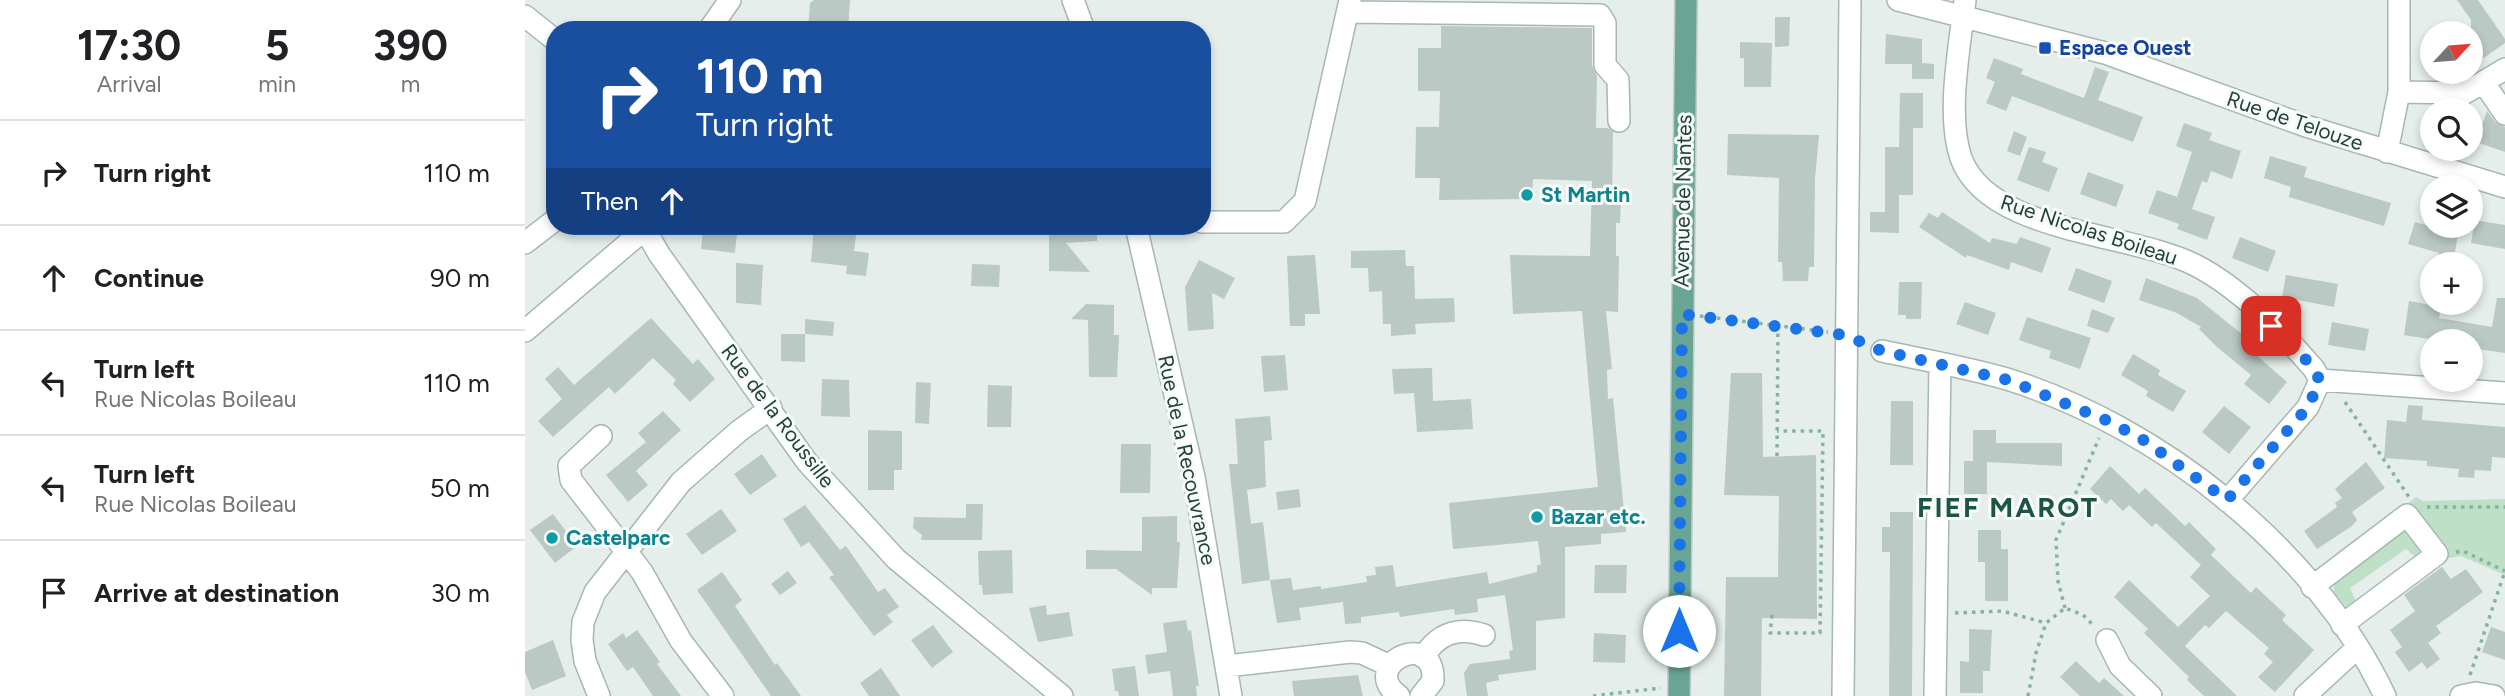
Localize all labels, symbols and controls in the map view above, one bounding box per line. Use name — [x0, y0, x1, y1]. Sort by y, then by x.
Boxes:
text: 17:30 — [77, 20, 181, 71]
text: 5 — [265, 20, 289, 71]
text: 390 — [373, 20, 448, 71]
north arrow — [2420, 21, 2483, 84]
map controls — [2420, 21, 2483, 392]
place label: Espace Ouest — [2059, 35, 2191, 60]
marker: Espace Ouest — [2037, 40, 2053, 56]
text: 110 m — [696, 46, 824, 105]
icon: right — [581, 49, 672, 140]
text: Arrival — [97, 70, 162, 98]
text: min — [258, 70, 296, 98]
text: m — [401, 70, 420, 98]
street label: Rue de Telouze — [2224, 86, 2367, 156]
button: search — [2420, 98, 2483, 161]
text: Turn right — [696, 106, 834, 144]
street label: Avenue de Nantes — [1668, 114, 1697, 288]
icon: right — [35, 154, 73, 192]
text: Turn right — [94, 157, 211, 189]
text: 110 m — [423, 157, 490, 189]
button: layers — [2420, 175, 2483, 238]
icon: ahead — [653, 182, 691, 220]
place label: St Martin — [1541, 182, 1630, 207]
text: Then — [581, 185, 639, 217]
marker: St Martin — [1519, 187, 1535, 203]
street label: Rue Nicolas Boileau — [1997, 189, 2181, 270]
button: + — [2420, 252, 2483, 315]
icon: ahead — [35, 259, 73, 297]
text: Continue — [94, 262, 204, 294]
text: 90 m — [430, 262, 490, 294]
pin — [2241, 296, 2301, 356]
icon: arrive — [2252, 307, 2290, 345]
button: − — [2420, 329, 2483, 392]
street label: Rue de la Roussille — [716, 339, 840, 492]
text: Turn left — [94, 353, 195, 385]
street label: Rue de la Recouvrance — [1153, 353, 1222, 567]
icon: left — [35, 364, 73, 402]
text: 110 m — [423, 367, 490, 399]
text: Rue Nicolas Boileau — [94, 385, 297, 413]
text: Turn left — [94, 458, 195, 490]
icon: left — [35, 469, 73, 507]
text: 50 m — [430, 472, 490, 504]
text: Rue Nicolas Boileau — [94, 490, 297, 518]
district label: FIEF MAROT — [1917, 490, 2099, 524]
place label: Bazar etc. — [1551, 504, 1646, 529]
marker: Bazar etc. — [1529, 509, 1545, 525]
place label: Castelparc — [566, 525, 671, 550]
marker: Castelparc — [544, 530, 560, 546]
icon: arrive — [35, 574, 73, 612]
text: Arrive at destination — [94, 577, 339, 609]
text: 30 m — [431, 577, 490, 609]
position arrow — [1642, 594, 1716, 668]

